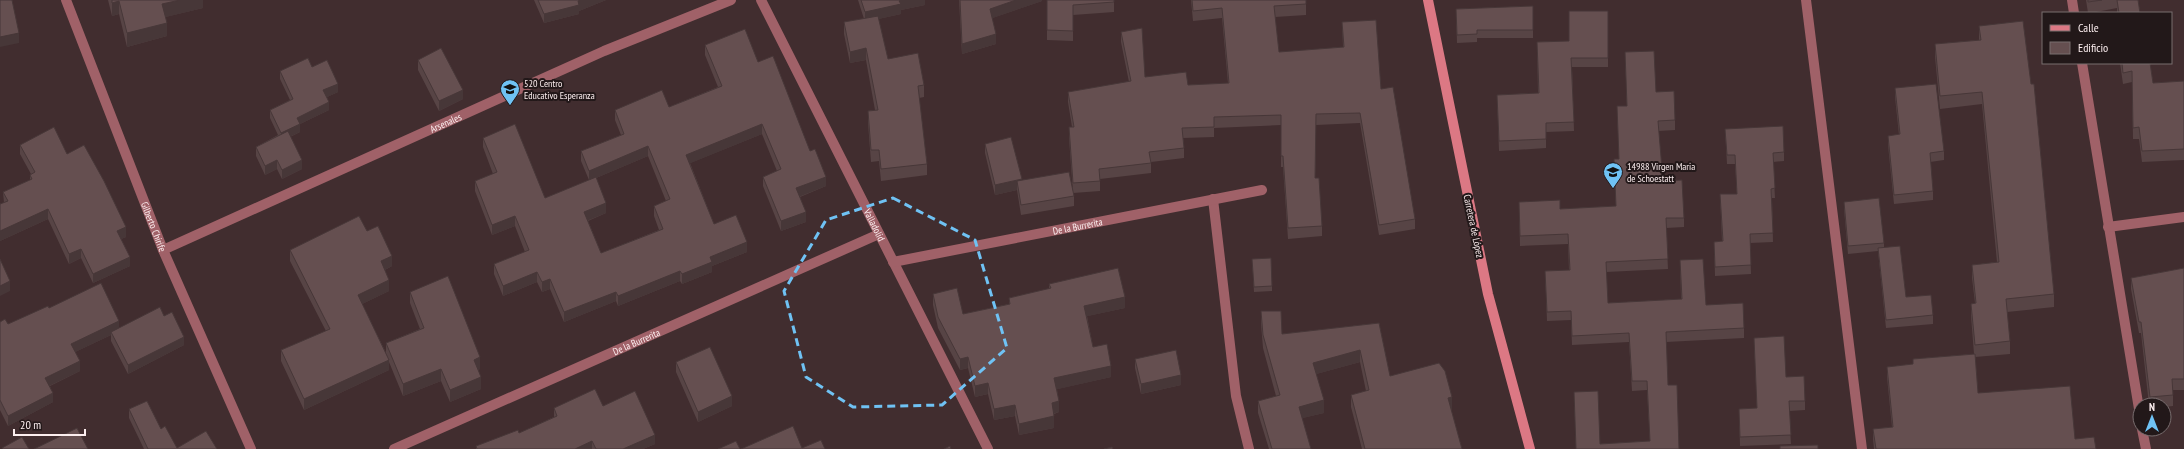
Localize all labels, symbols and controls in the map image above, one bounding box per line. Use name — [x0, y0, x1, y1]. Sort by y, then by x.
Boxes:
legend — [2042, 12, 2172, 64]
text: Calle — [2078, 20, 2099, 35]
text: Edificio — [2078, 40, 2108, 55]
place label: 520 Centro Educativo Esperanza — [524, 77, 595, 102]
school or university icon: 520 Centro Educativo Esperanza — [499, 78, 521, 106]
street label: Arsenales — [428, 110, 464, 136]
place label: 14988 Virgen Maria de Schoestatt — [1627, 160, 1695, 185]
school or university icon: 14988 Virgen Maria de Schoestatt — [1602, 161, 1624, 189]
street label: Carretera de López — [1460, 193, 1487, 259]
street label: Gilberto Chirife — [138, 200, 169, 254]
street label: Valladolid — [860, 206, 888, 243]
street label: De la Burrerita — [1052, 215, 1104, 238]
street label: De la Burrerita — [611, 326, 662, 358]
north arrow — [2132, 397, 2172, 437]
text: N — [2149, 400, 2155, 414]
scale bar — [14, 411, 85, 437]
text: 20 m — [20, 417, 41, 432]

